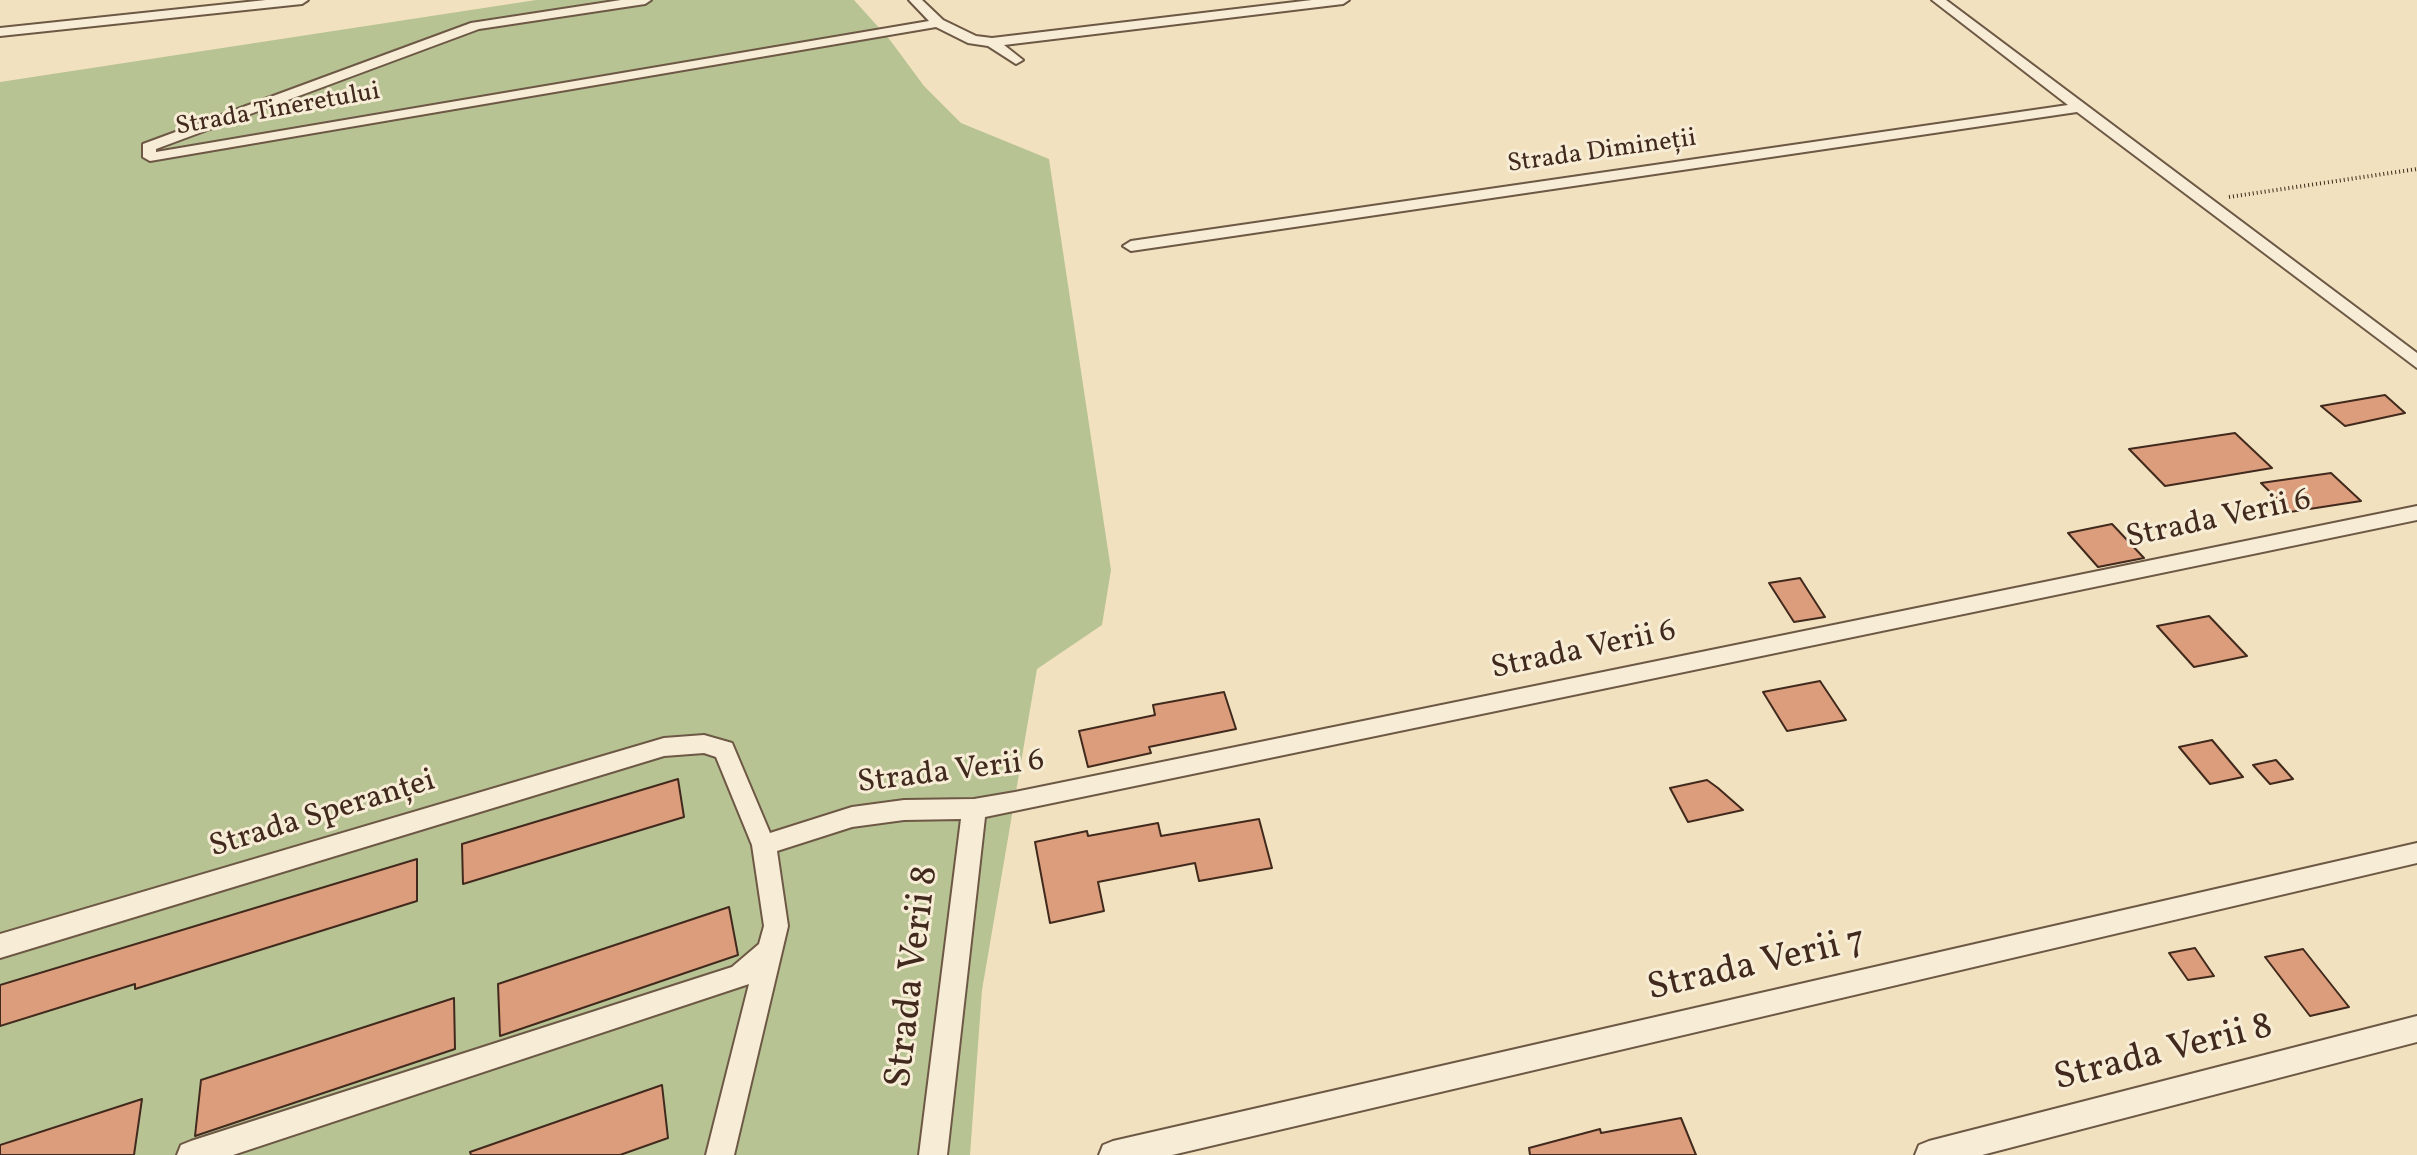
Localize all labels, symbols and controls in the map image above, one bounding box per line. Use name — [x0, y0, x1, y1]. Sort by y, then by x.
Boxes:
street label: Strada Tineretului — [173, 78, 383, 144]
street label: Strada Dimineții — [1506, 124, 1698, 182]
street label: Strada Verii 6 — [2123, 483, 2315, 559]
street label: Strada Verii 6 — [1488, 614, 1680, 690]
street label: Strada Verii 6 — [855, 743, 1047, 805]
street label: Strada Speranței — [206, 763, 440, 869]
street label: Strada Verii 8 — [879, 863, 951, 1091]
street label: Strada Verii 7 — [1644, 920, 1870, 1014]
street label: Strada Verii 8 — [2050, 1006, 2278, 1104]

